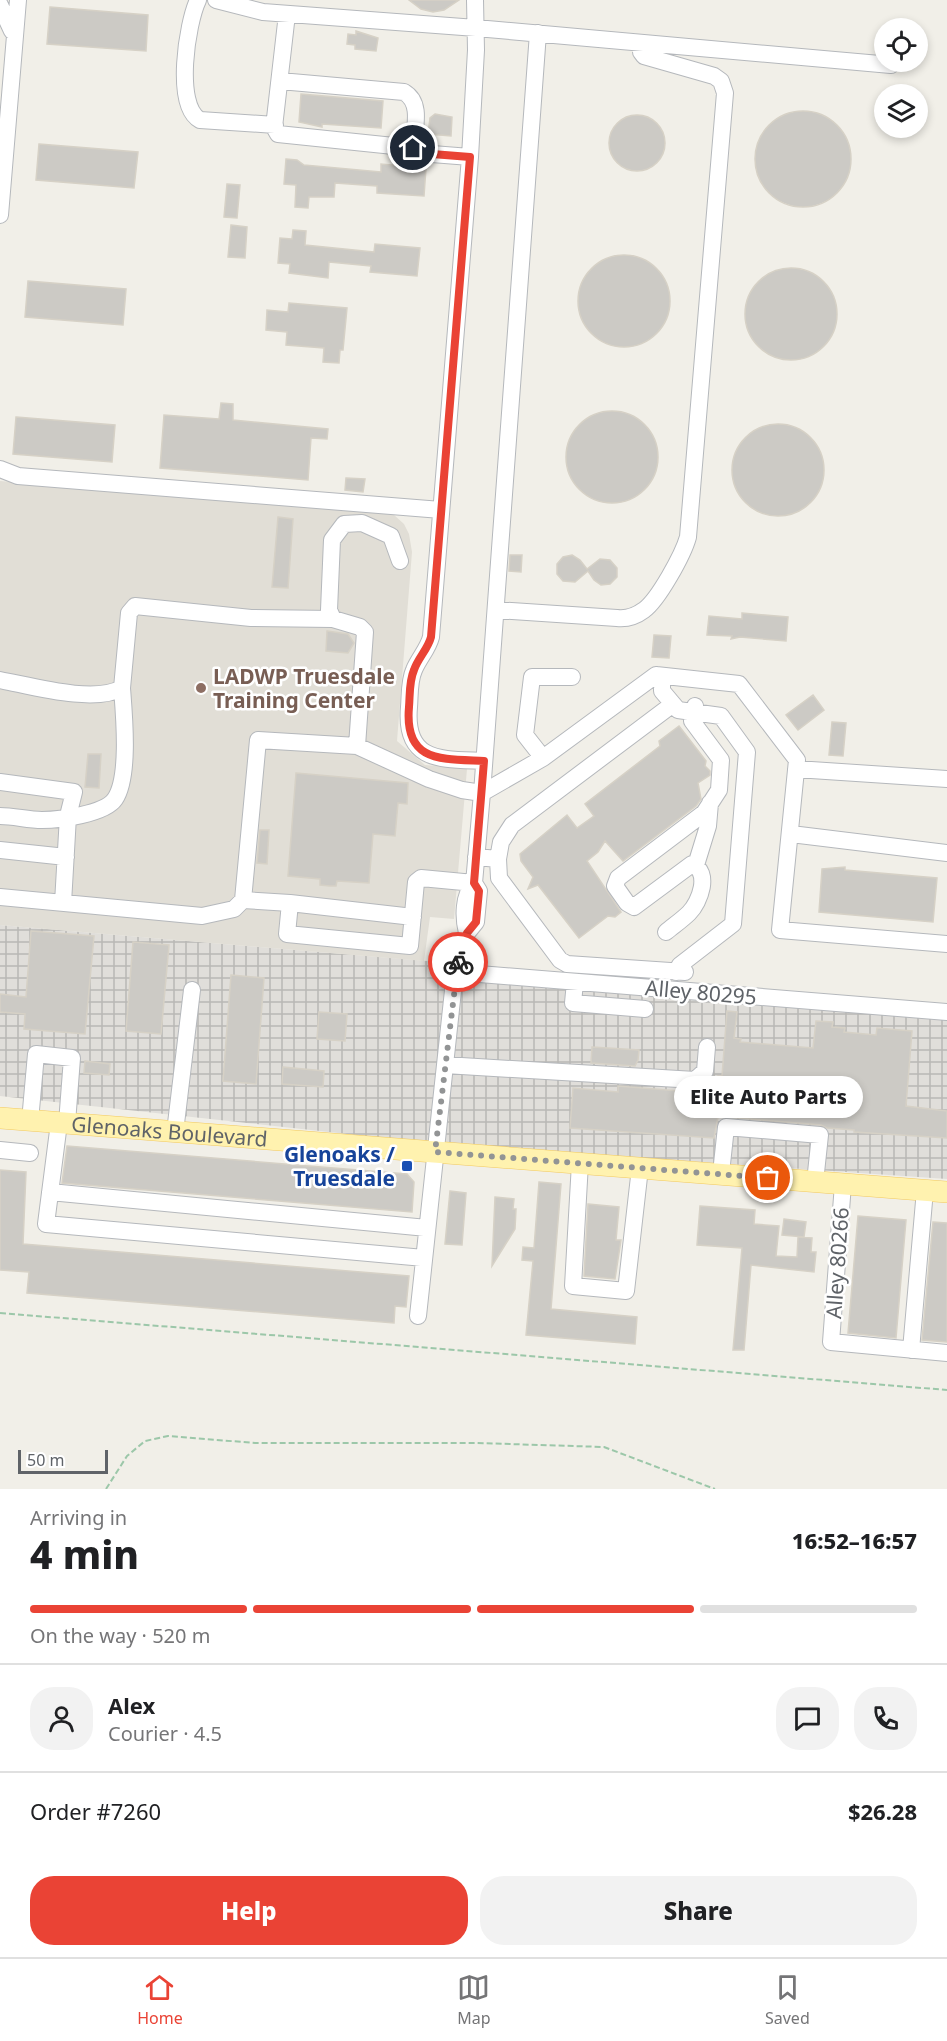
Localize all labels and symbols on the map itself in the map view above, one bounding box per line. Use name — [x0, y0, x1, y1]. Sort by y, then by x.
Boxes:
pin — [387, 122, 438, 173]
place label: LADWP Truesdale Training Center — [213, 662, 395, 714]
marker: LADWP Truesdale Training Center — [194, 681, 208, 695]
courier — [428, 932, 488, 992]
street label: Alley 80295 — [644, 973, 758, 1011]
callout: Elite Auto Parts — [674, 1076, 862, 1118]
street label: Glenoaks Boulevard — [70, 1110, 269, 1153]
place label: Glenoaks / Truesdale — [284, 1140, 395, 1192]
pin — [742, 1152, 793, 1203]
marker: Glenoaks / Truesdale — [400, 1159, 414, 1173]
street label: Alley 80266 — [819, 1206, 855, 1320]
scale bar — [18, 1447, 108, 1474]

